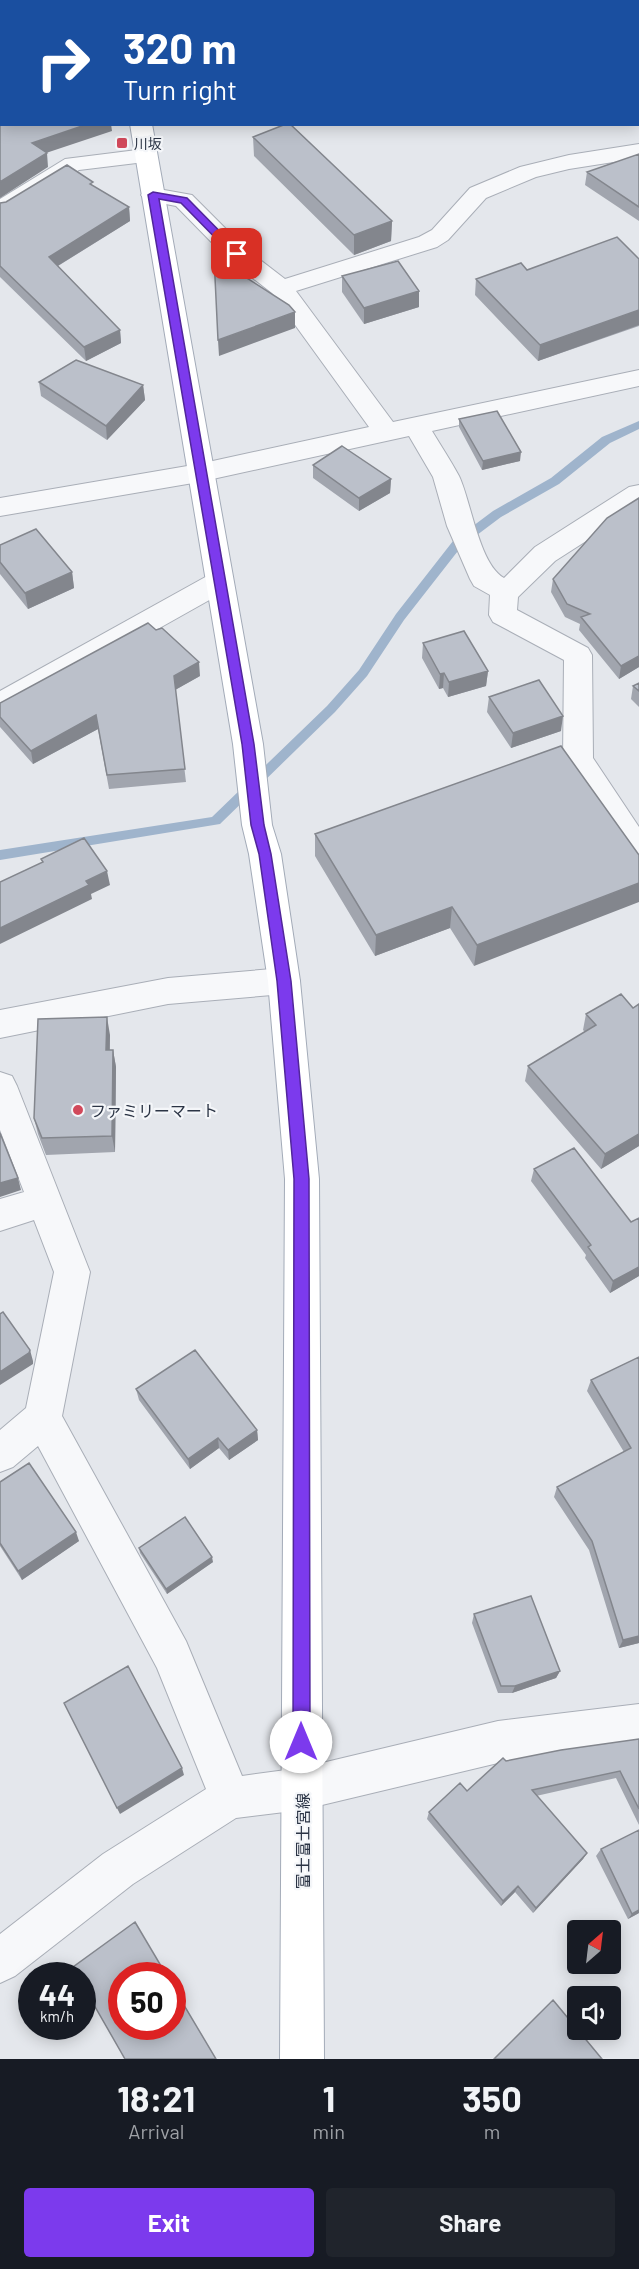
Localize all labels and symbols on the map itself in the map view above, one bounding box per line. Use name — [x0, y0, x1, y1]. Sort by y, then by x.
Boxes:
place label: 川坂 — [134, 135, 162, 152]
marker: 川坂 — [115, 136, 129, 150]
pin — [211, 228, 262, 279]
place label: ファミリーマート — [90, 1101, 218, 1120]
marker: ファミリーマート — [71, 1103, 85, 1117]
position arrow — [269, 1710, 333, 1774]
street label: 富士富士宮線 — [293, 1793, 312, 1889]
north arrow — [567, 1920, 621, 1974]
speed limit sign: 50 — [108, 1962, 186, 2040]

